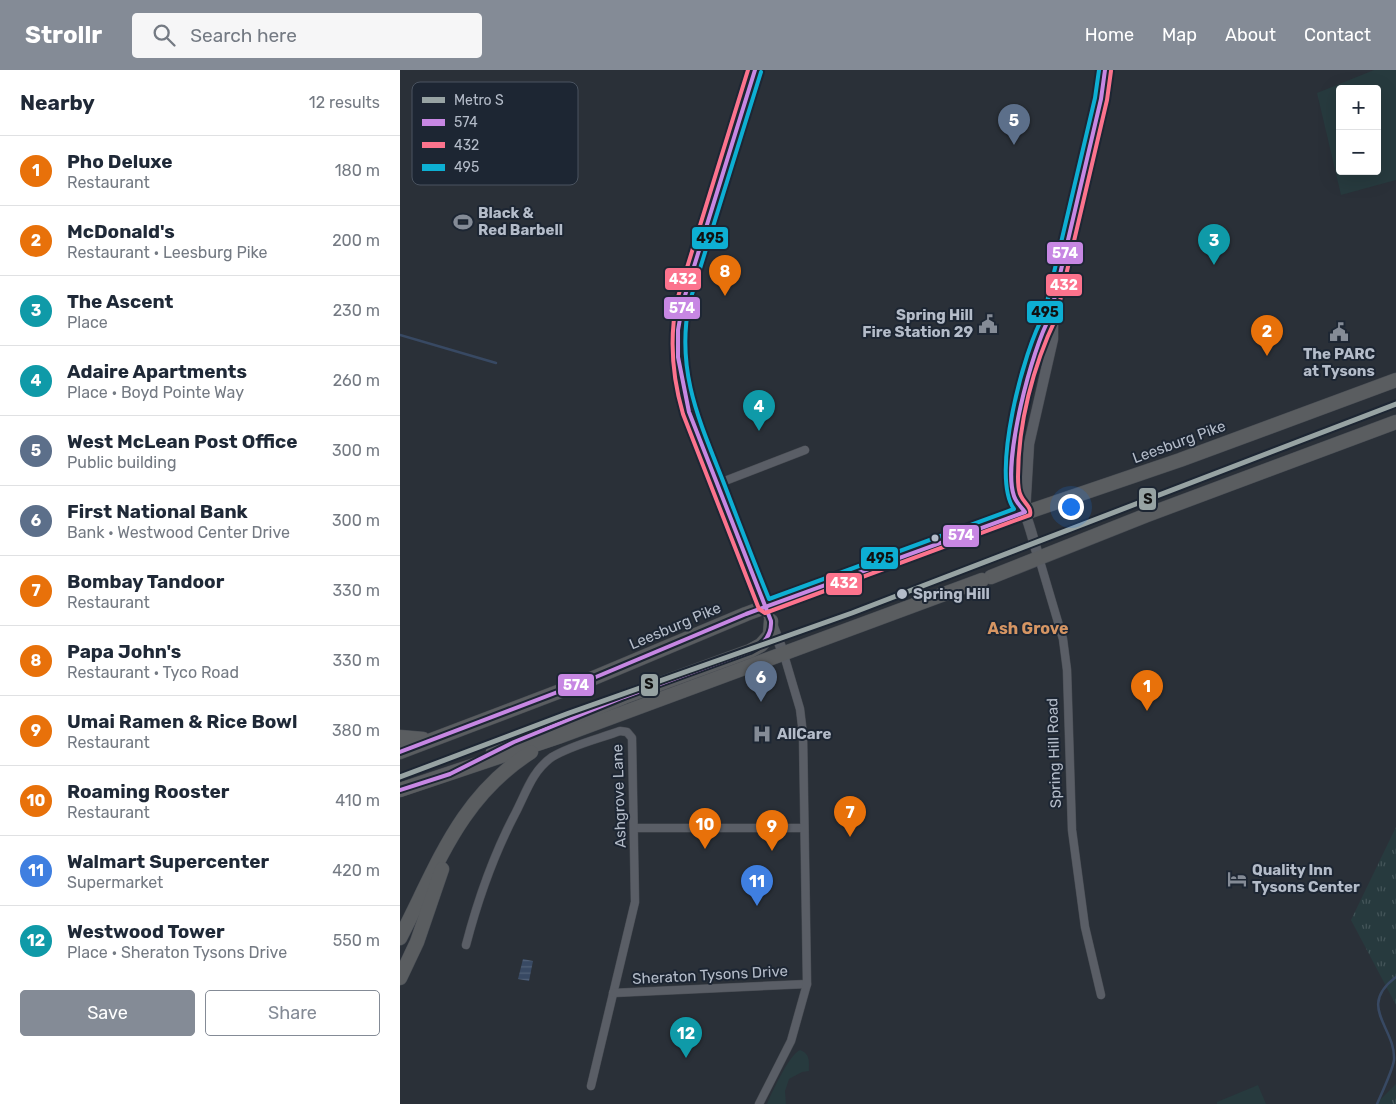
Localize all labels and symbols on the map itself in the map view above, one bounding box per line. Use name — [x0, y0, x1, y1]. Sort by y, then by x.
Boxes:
legend — [412, 82, 578, 185]
text: Metro S — [454, 92, 504, 109]
pin: 5 — [998, 104, 1030, 145]
text: 574 — [454, 114, 478, 131]
text: 432 — [454, 137, 479, 154]
text: 495 — [454, 159, 479, 176]
place label: Black & Red Barbell — [478, 204, 563, 239]
sports icon: Black & Red Barbell — [452, 211, 474, 233]
pin: 3 — [1198, 224, 1230, 265]
line badge: 495 — [691, 226, 729, 250]
text: 495 — [696, 230, 724, 247]
line badge: 574 — [1046, 241, 1084, 265]
text: 574 — [1052, 245, 1079, 262]
pin: 8 — [709, 255, 741, 296]
line badge: 432 — [664, 267, 702, 291]
text: 432 — [669, 271, 697, 288]
line badge: 432 — [1045, 273, 1083, 297]
text: 432 — [1050, 277, 1078, 294]
line badge: 574 — [663, 296, 701, 320]
text: 574 — [669, 300, 696, 317]
line badge: 495 — [1026, 300, 1064, 324]
text: 495 — [1031, 304, 1059, 321]
place label: Spring Hill Fire Station 29 — [862, 306, 973, 341]
public building icon: Spring Hill Fire Station 29 — [977, 313, 999, 335]
pin: 2 — [1251, 315, 1283, 356]
public building icon: The PARC at Tysons — [1328, 321, 1350, 343]
place label: The PARC at Tysons — [1303, 345, 1376, 380]
pin: 4 — [743, 390, 775, 431]
street label: Leesburg Pike — [1130, 417, 1228, 467]
line badge: S — [1138, 487, 1157, 511]
text: S — [1143, 491, 1153, 508]
your location — [1058, 494, 1084, 520]
line badge: 574 — [942, 524, 980, 548]
text: 574 — [948, 527, 975, 544]
unlabelled marker — [930, 533, 940, 543]
line badge: 495 — [860, 546, 899, 570]
text: 495 — [866, 550, 894, 567]
line badge: 432 — [825, 572, 863, 596]
text: 432 — [830, 575, 858, 592]
place label: Spring Hill — [913, 585, 990, 603]
marker: Spring Hill — [895, 587, 909, 601]
street label: Leesburg Pike — [626, 599, 724, 653]
district label: Ash Grove — [988, 619, 1069, 638]
pin: 6 — [745, 661, 777, 702]
pin: 1 — [1131, 670, 1163, 711]
line badge: 574 — [557, 673, 595, 697]
line badge: S — [640, 673, 659, 697]
text: S — [644, 676, 654, 693]
text: 574 — [563, 677, 590, 694]
street label: Spring Hill Road — [1043, 698, 1065, 808]
hospital icon: AllCare — [751, 723, 773, 745]
place label: AllCare — [777, 725, 831, 743]
street label: Ashgrove Lane — [608, 744, 630, 848]
pin: 7 — [834, 796, 866, 837]
pin: 10 — [689, 808, 721, 849]
pin: 9 — [756, 810, 788, 851]
place label: Quality Inn Tysons Center — [1252, 861, 1360, 896]
pin: 11 — [741, 865, 773, 906]
hotel icon: Quality Inn Tysons Center — [1226, 868, 1248, 890]
street label: Sheraton Tysons Drive — [632, 962, 788, 988]
pin: 12 — [670, 1017, 702, 1058]

